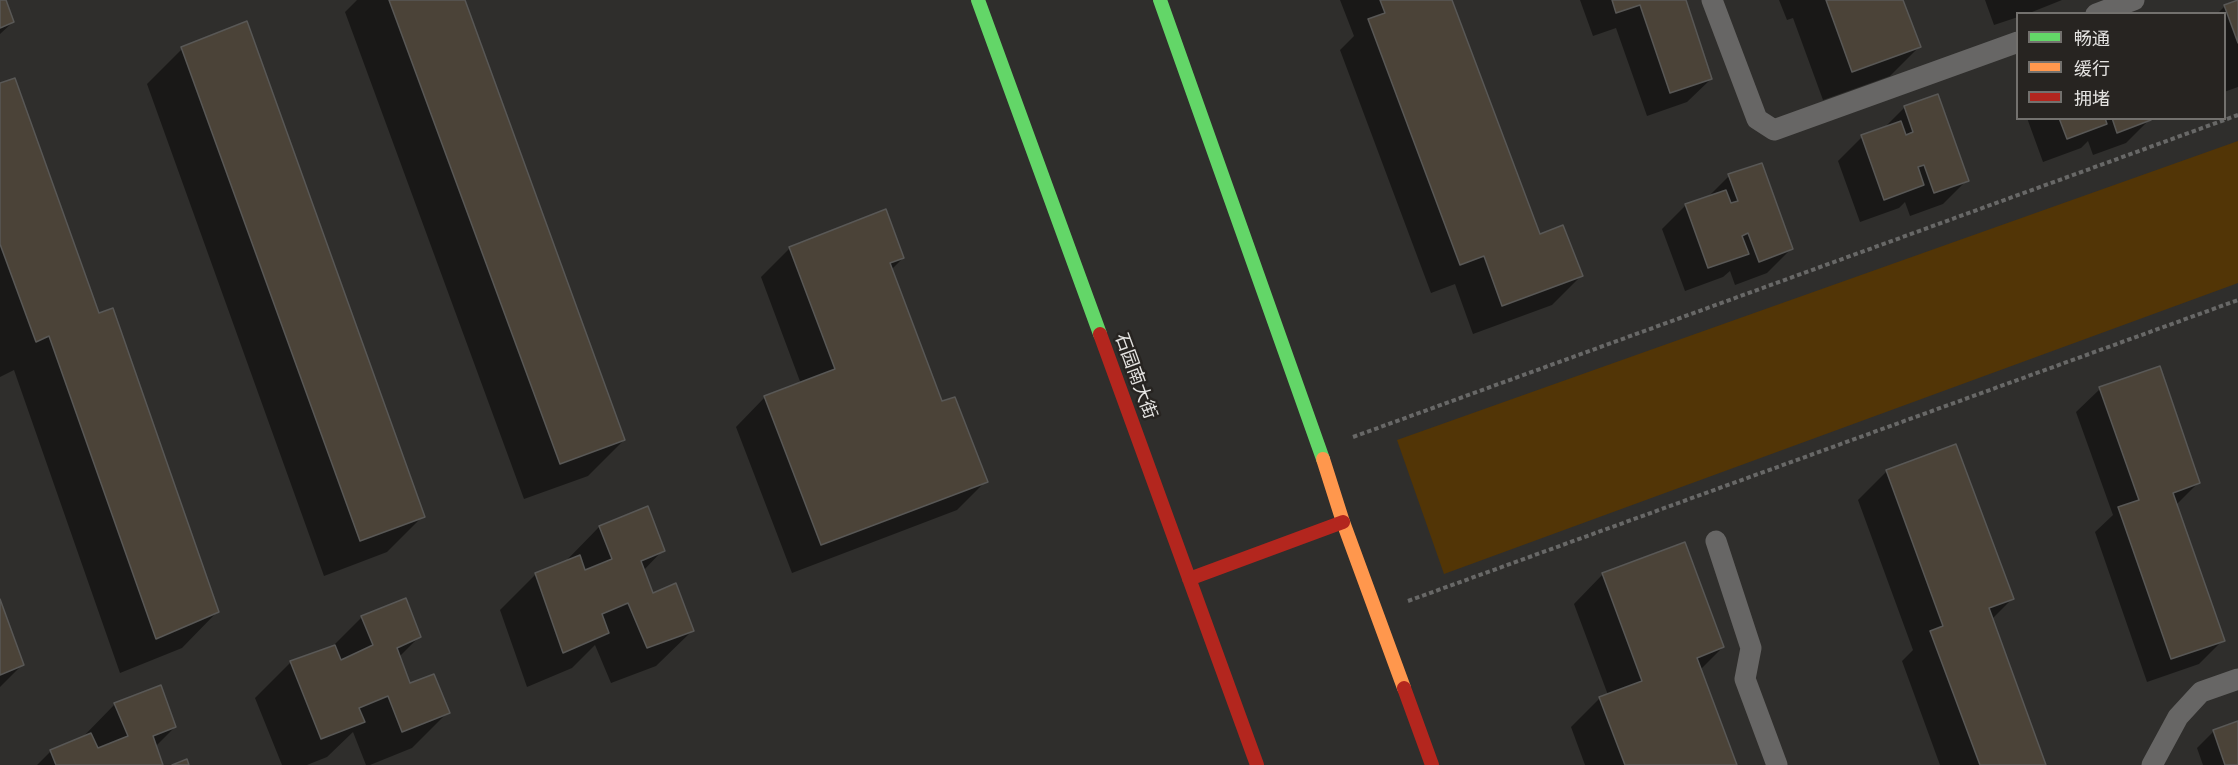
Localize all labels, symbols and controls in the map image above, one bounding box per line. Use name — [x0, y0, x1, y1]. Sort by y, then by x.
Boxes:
legend — [2016, 12, 2226, 120]
text: 畅通 — [2074, 27, 2110, 49]
text: 缓行 — [2074, 57, 2110, 79]
text: 拥堵 — [2074, 87, 2110, 109]
street label: 石园南大街 — [1110, 330, 1162, 422]

